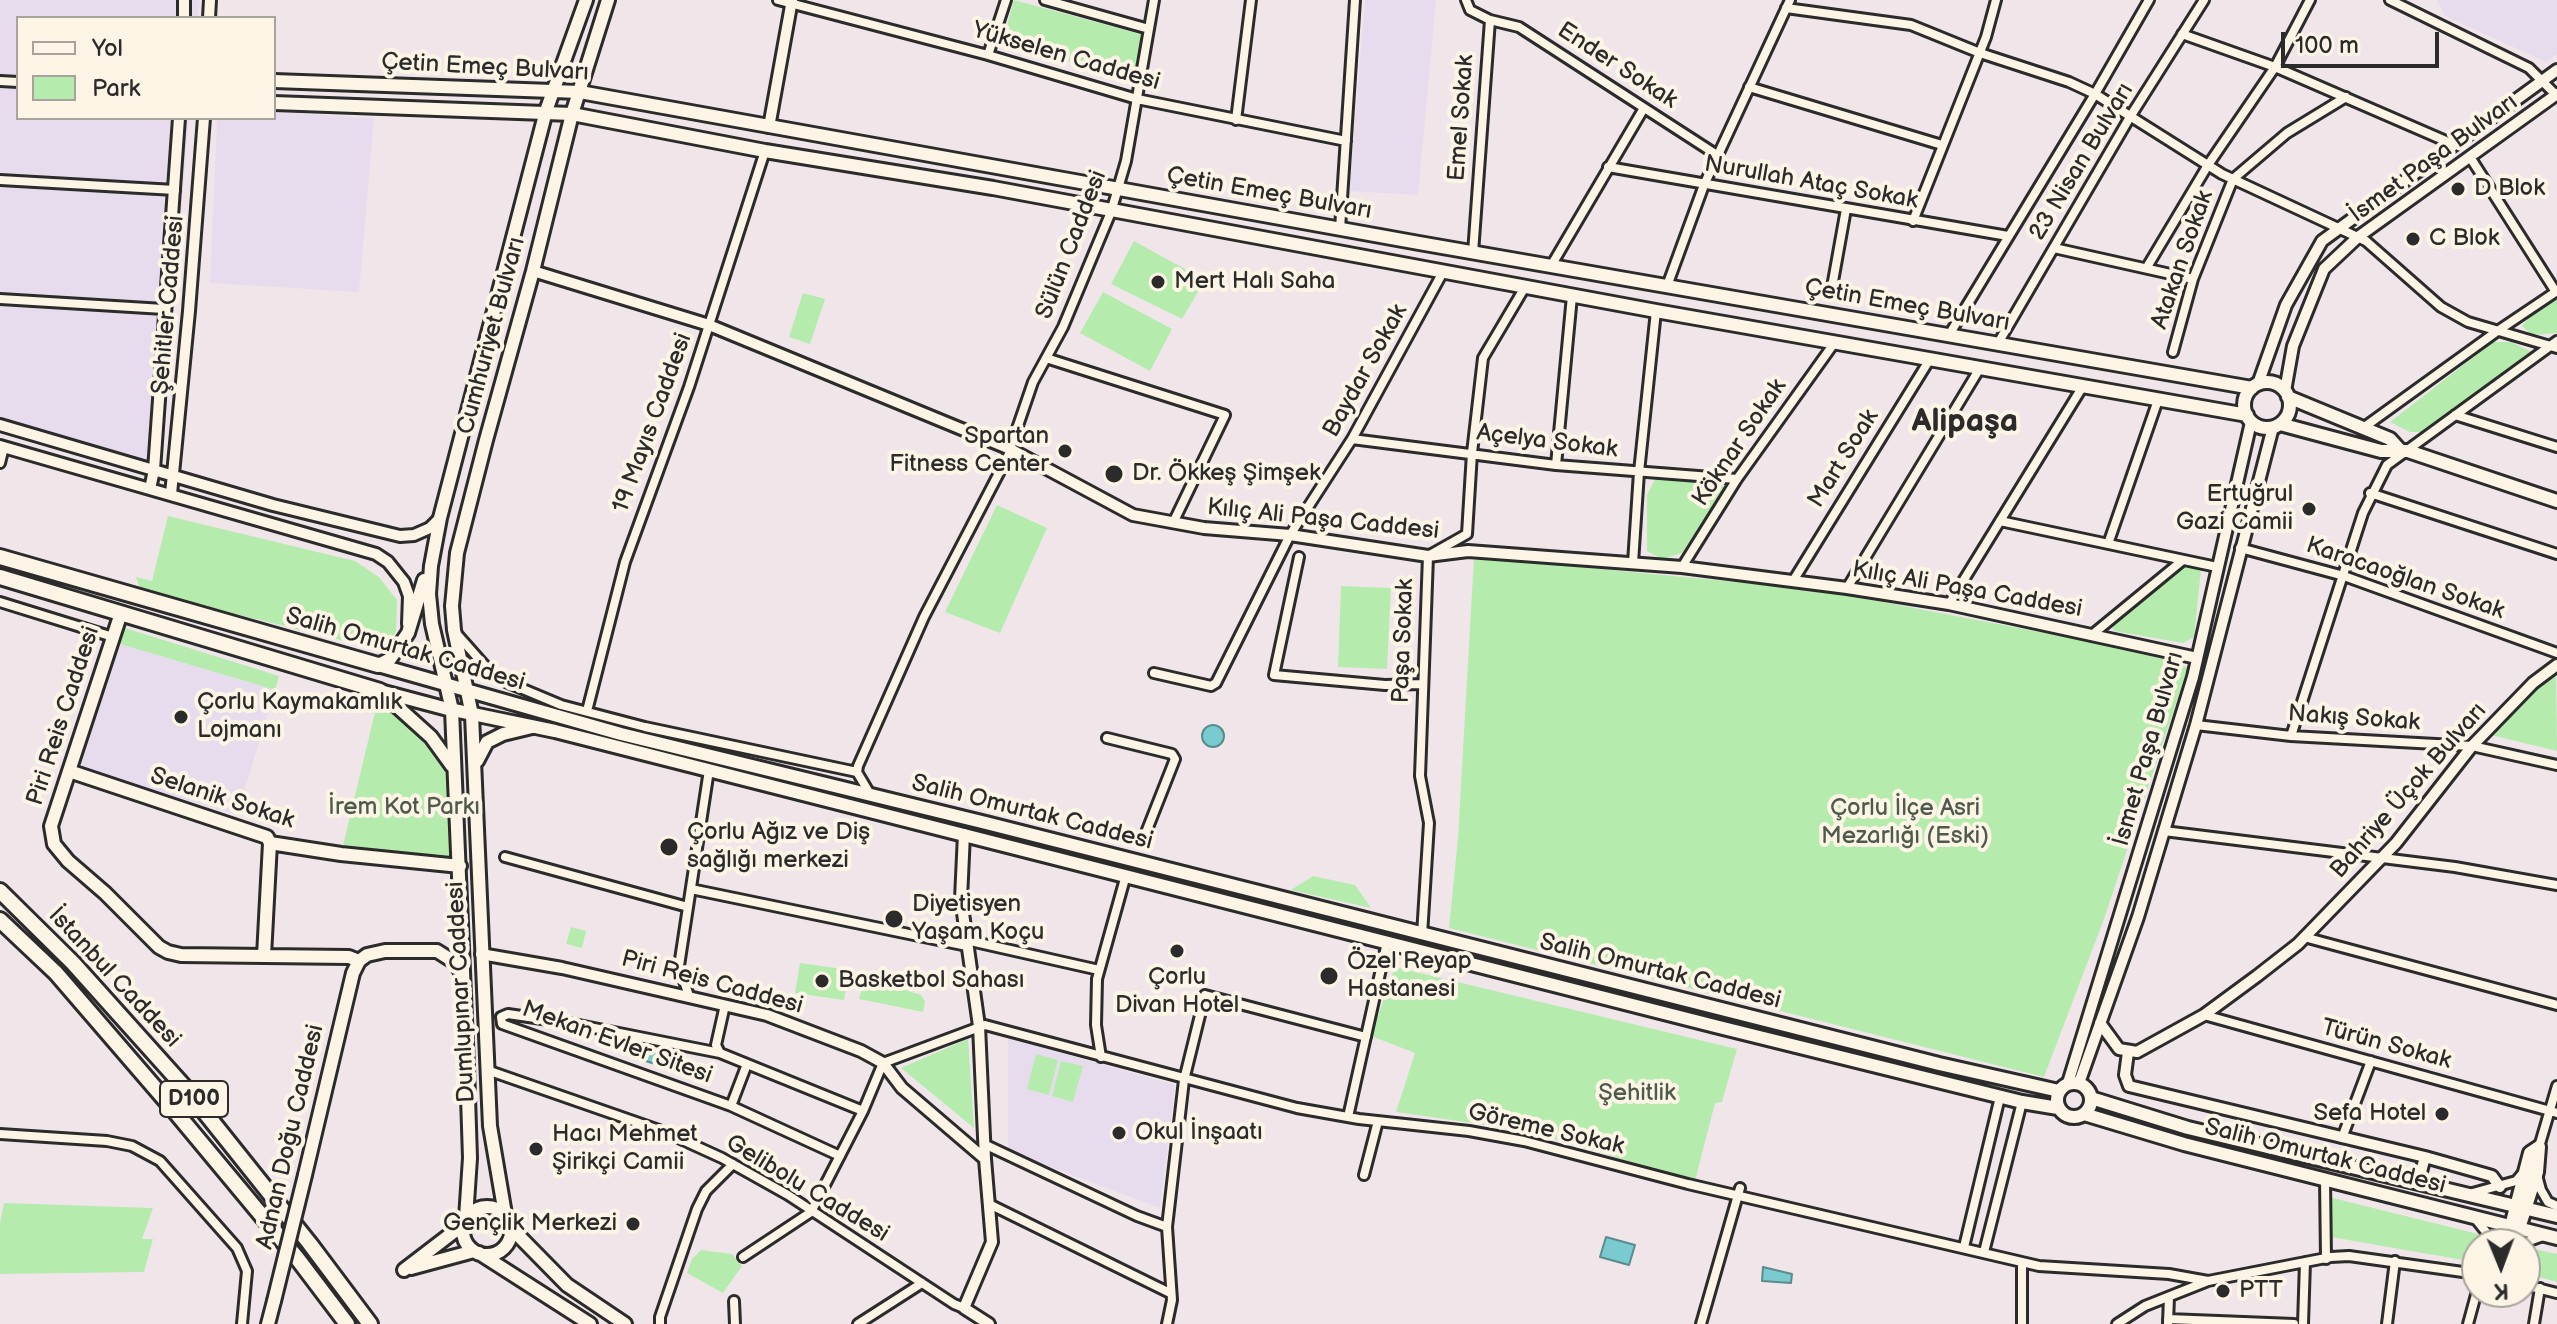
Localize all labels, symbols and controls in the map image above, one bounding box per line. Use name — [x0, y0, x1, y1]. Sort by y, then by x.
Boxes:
legend — [16, 16, 276, 120]
street label: Yükselen Caddesi — [969, 16, 1163, 98]
scale bar — [2285, 16, 2443, 66]
street label: Ender Sokak — [1552, 17, 1682, 115]
text: 100 m — [2295, 31, 2359, 60]
text: Yol — [92, 34, 123, 63]
street label: Çetin Emeç Bulvarı — [380, 48, 590, 88]
street label: Emel Sokak — [1443, 54, 1481, 182]
text: Park — [92, 74, 140, 103]
street label: 23 Nisan Bulvarı — [2024, 78, 2140, 246]
street label: İsmet Paşa Bulvarı — [2344, 88, 2524, 230]
street label: Nurullah Ataç Sokak — [1702, 150, 1920, 216]
street label: Çetin Emeç Bulvarı — [1164, 162, 1374, 226]
street label: Sülün Caddesi — [1030, 167, 1114, 323]
place label: D Blok — [2474, 175, 2545, 203]
marker: D Blok — [2449, 180, 2467, 198]
street label: Atakan Sokak — [2146, 187, 2220, 333]
street label: Şehitler Caddesi — [147, 214, 191, 396]
place label: C Blok — [2429, 225, 2500, 253]
marker: C Blok — [2404, 230, 2422, 248]
street label: Cumhuriyet Bulvarı — [452, 234, 532, 438]
place label: Mert Halı Saha — [1174, 268, 1335, 296]
marker: Mert Halı Saha — [1149, 273, 1167, 291]
street label: Çetin Emeç Bulvarı — [1802, 274, 2012, 338]
street label: Baydar Sokak — [1318, 299, 1414, 443]
street label: 19 Mayıs Caddesi — [607, 329, 699, 517]
street label: Köknar Sokak — [1687, 374, 1793, 512]
street label: Mart Soak — [1802, 404, 1886, 514]
district label: Alipaşa — [1912, 404, 2018, 442]
street label: Açelya Sokak — [1475, 419, 1619, 465]
place label: Spartan Fitness Center — [889, 423, 1049, 479]
marker: Spartan Fitness Center — [1056, 442, 1074, 460]
place label: Dr. Ökkeş Şimşek — [1132, 460, 1321, 488]
marker: Dr. Ökkeş Şimşek — [1103, 463, 1125, 485]
place label: Ertuğrul Gazi Camii — [2176, 481, 2293, 537]
street label: Kılıç Ali Paşa Caddesi — [1206, 493, 1440, 547]
marker: Ertuğrul Gazi Camii — [2300, 500, 2318, 518]
street label: Karacaoğlan Sokak — [2302, 532, 2508, 626]
street label: Kılıç Ali Paşa Caddesi — [1850, 556, 2084, 624]
street label: Paşa Sokak — [1387, 578, 1421, 704]
street label: Salih Omurtak Caddesi — [282, 602, 528, 698]
street label: Piri Reis Caddesi — [21, 623, 107, 809]
street label: İsmet Paşa Bulvarı — [2107, 649, 2191, 849]
place label: Çorlu Kaymakamlık Lojmanı — [197, 689, 402, 745]
street label: Bahriye Üçok Bulvarı — [2325, 697, 2493, 885]
street label: Nakış Sokak — [2287, 700, 2421, 738]
marker: Çorlu Kaymakamlık Lojmanı — [172, 708, 190, 726]
street label: Selanik Sokak — [146, 762, 298, 836]
street label: Salih Omurtak Caddesi — [908, 769, 1156, 857]
park label: İrem Kot Parkı — [328, 794, 480, 822]
park label: Çorlu İlçe Asri Mezarlığı (Eski) — [1821, 795, 1989, 851]
place label: Çorlu Ağız ve Diş sağlığı merkezi — [687, 819, 870, 875]
marker: Çorlu Ağız ve Diş sağlığı merkezi — [658, 836, 680, 858]
street label: Dumlupınar Caddesi — [442, 881, 482, 1103]
place label: Diyetisyen Yaşam Koçu — [912, 891, 1044, 947]
street label: İstanbul Caddesi — [42, 902, 186, 1054]
marker: Diyetisyen Yaşam Koçu — [883, 908, 905, 930]
street label: Salih Omurtak Caddesi — [1536, 928, 1784, 1016]
marker: Çorlu Divan Hotel — [1168, 942, 1186, 960]
street label: Piri Reis Caddesi — [618, 945, 806, 1021]
place label: Özel Reyap Hastanesi — [1347, 948, 1472, 1004]
place label: Çorlu Divan Hotel — [1115, 964, 1239, 1020]
marker: Özel Reyap Hastanesi — [1318, 965, 1340, 987]
place label: Basketbol Sahası — [838, 967, 1024, 995]
marker: Basketbol Sahası — [813, 972, 831, 990]
street label: Mekan Evler Sitesi — [518, 995, 716, 1091]
street label: Türün Sokak — [2318, 1014, 2454, 1076]
street label: Adnan Doğu Caddesi — [251, 1022, 331, 1252]
park label: Şehitlik — [1598, 1080, 1676, 1108]
road number: D100 — [160, 1081, 228, 1117]
street label: Göreme Sokak — [1465, 1098, 1627, 1162]
place label: Sefa Hotel — [2314, 1100, 2426, 1128]
marker: Sefa Hotel — [2433, 1105, 2451, 1123]
street label: Salih Omurtak Caddesi — [2201, 1113, 2449, 1201]
place label: Okul İnşaatı — [1135, 1119, 1263, 1147]
place label: Hacı Mehmet Şirikçi Camii — [552, 1121, 698, 1177]
marker: Okul İnşaatı — [1110, 1124, 1128, 1142]
street label: Gelibolu Caddesi — [720, 1129, 894, 1249]
marker: Hacı Mehmet Şirikçi Camii — [527, 1140, 545, 1158]
place label: Gençlik Merkezi — [443, 1210, 617, 1238]
marker: Gençlik Merkezi — [624, 1215, 642, 1233]
north arrow — [2461, 1228, 2541, 1308]
place label: PTT — [2239, 1277, 2283, 1305]
text: K — [2494, 1277, 2509, 1304]
marker: PTT — [2214, 1282, 2232, 1300]

